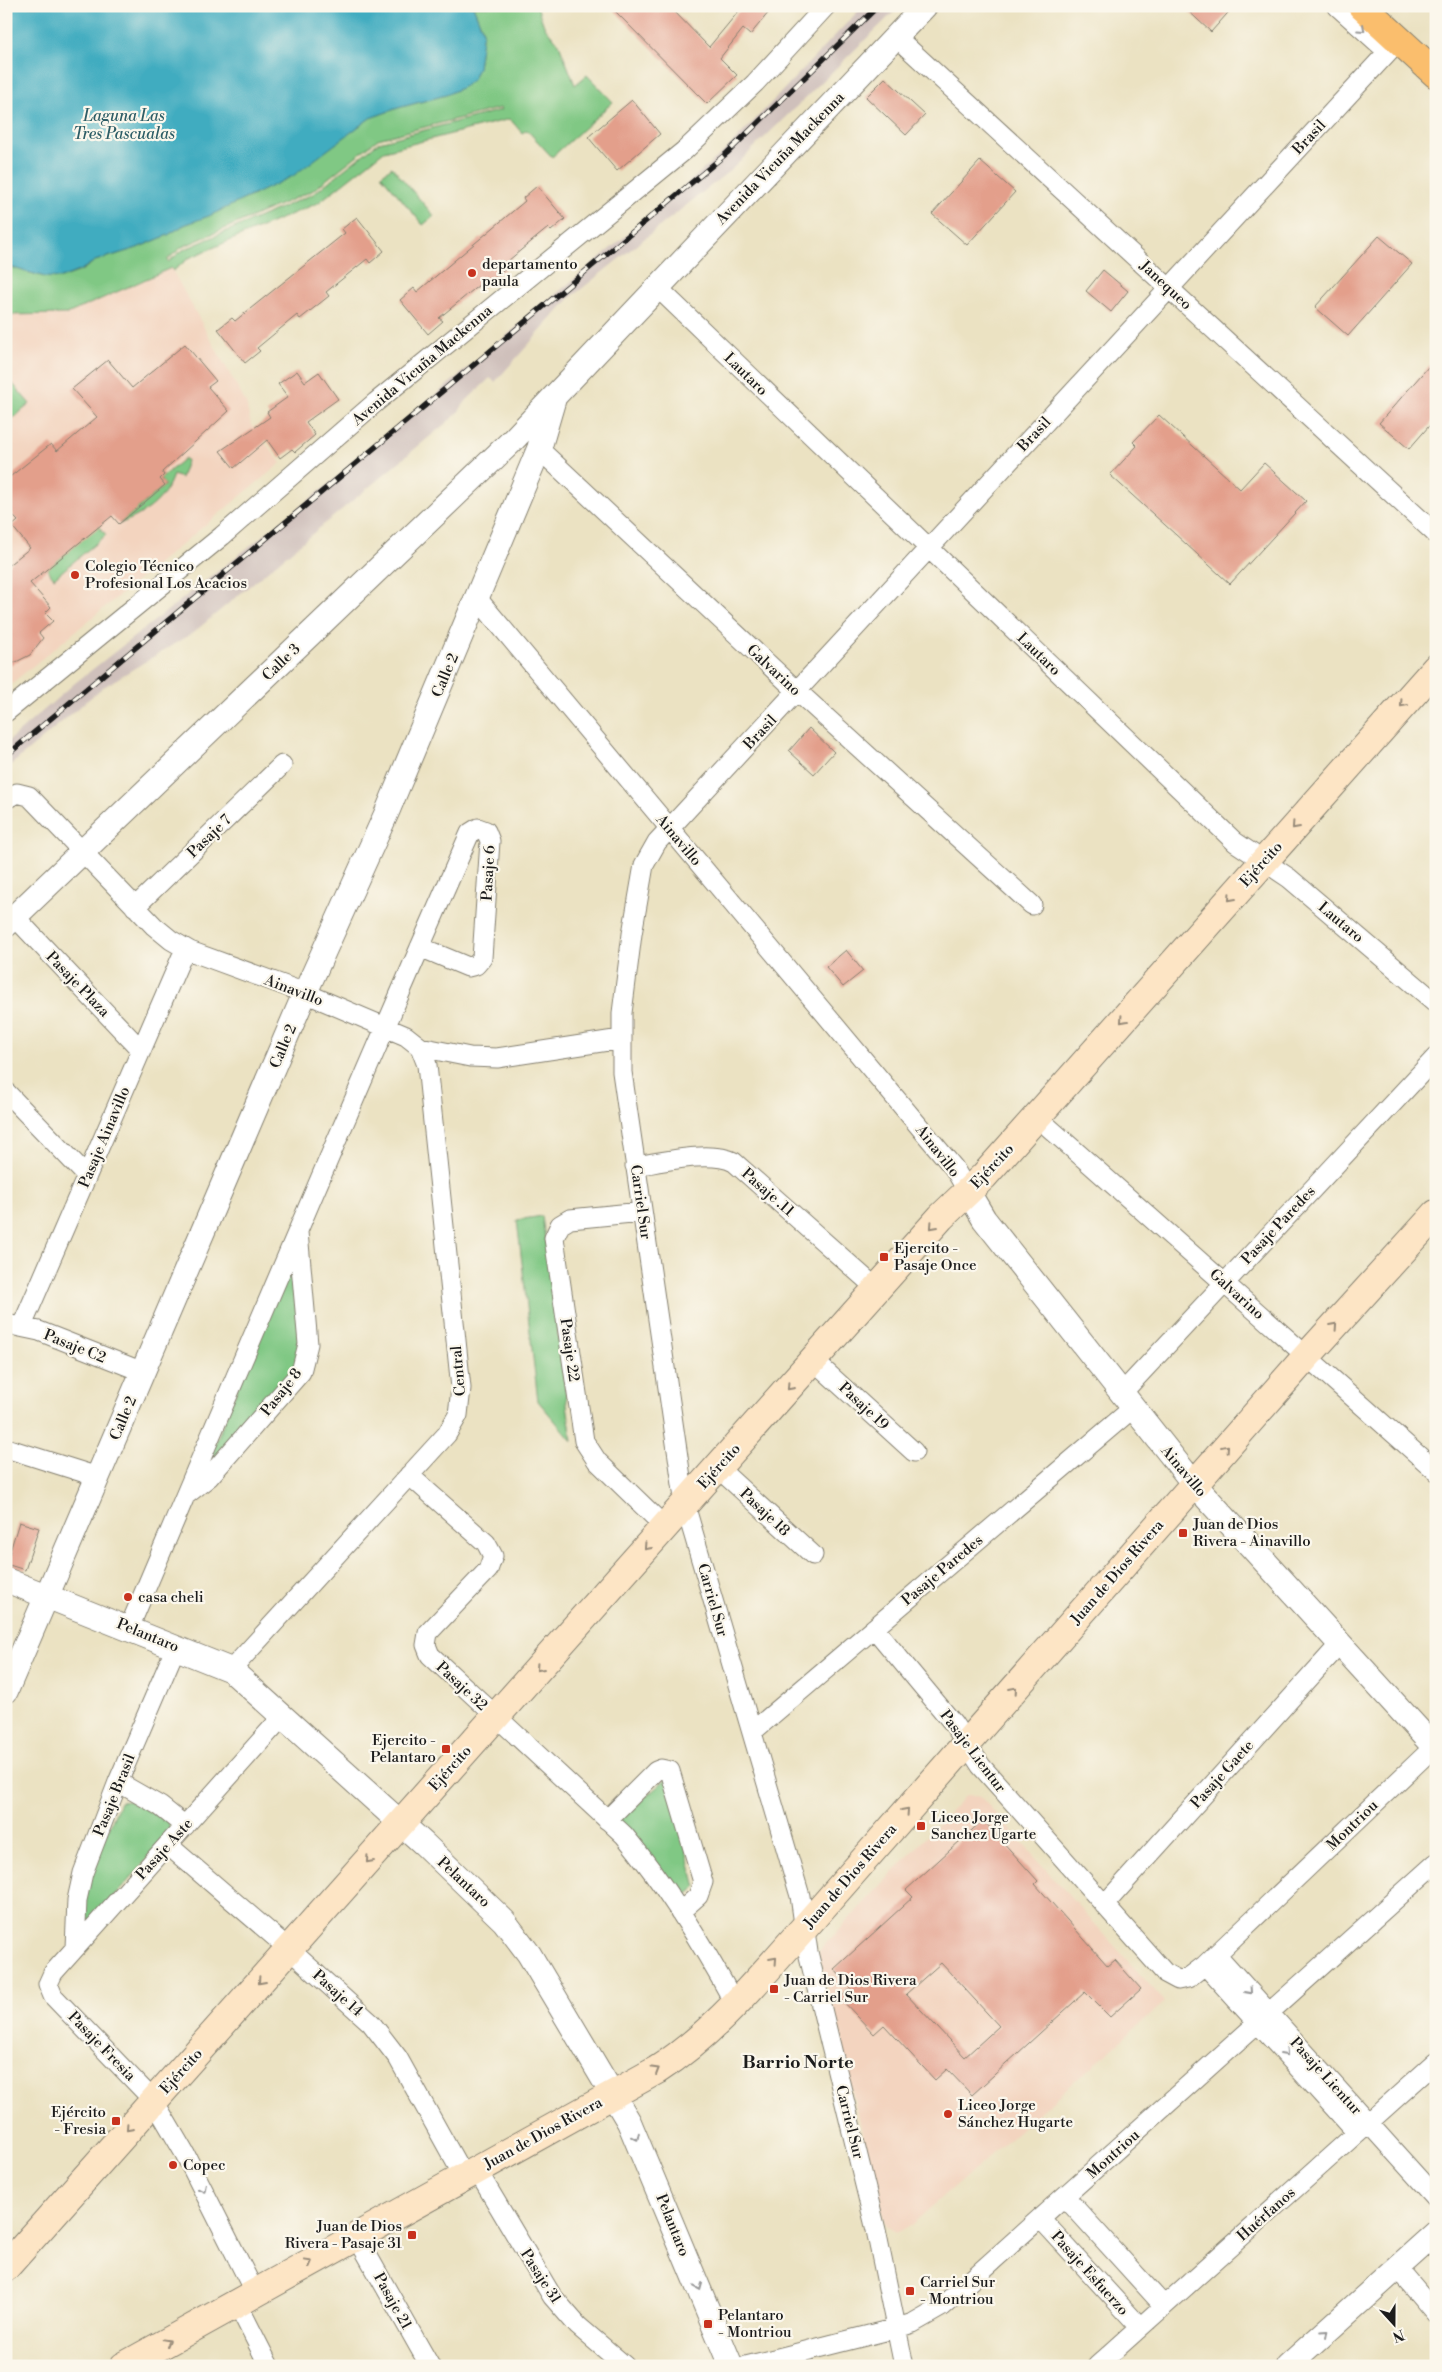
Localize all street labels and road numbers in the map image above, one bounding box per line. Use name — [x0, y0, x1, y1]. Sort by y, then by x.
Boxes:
street label: Avenida Vicuña Mackenna — [711, 88, 849, 229]
street label: Brasil — [1288, 116, 1331, 159]
street label: Janequeo — [1135, 256, 1196, 314]
street label: Avenida Vicuña Mackenna — [348, 301, 497, 430]
street label: Lautaro — [720, 349, 772, 400]
street label: Brasil — [1013, 413, 1056, 456]
street label: Lautaro — [1013, 629, 1065, 680]
street label: Calle 3 — [258, 640, 304, 685]
street label: Galvarino — [743, 640, 805, 700]
street label: Calle 2 — [428, 650, 463, 700]
street label: Brasil — [739, 711, 782, 754]
street label: Pasaje 7 — [183, 810, 236, 862]
street label: Ainavillo — [651, 810, 706, 870]
street label: Ejército — [1236, 838, 1287, 891]
street label: Pasaje 6 — [478, 845, 499, 901]
street label: Lautaro — [1314, 898, 1367, 947]
street label: Pasaje Plaza — [42, 948, 114, 1021]
street label: Ainavillo — [261, 970, 326, 1010]
street label: Calle 2 — [266, 1021, 301, 1071]
street label: Pasaje Ainavillo — [75, 1084, 134, 1191]
street label: Ainavillo — [911, 1120, 964, 1181]
street label: Ejército — [967, 1140, 1018, 1193]
street label: Carriel Sur — [626, 1164, 655, 1241]
street label: Pasaje .11 — [737, 1164, 798, 1221]
street label: Pasaje Paredes — [1237, 1182, 1320, 1269]
street label: Galvarino — [1205, 1265, 1268, 1324]
street label: Pasaje 22 — [556, 1317, 583, 1383]
street label: Pasaje C2 — [41, 1325, 109, 1368]
street label: Central — [447, 1344, 470, 1397]
street label: Pasaje 8 — [257, 1364, 306, 1420]
street label: Pasaje 19 — [835, 1378, 893, 1434]
street label: Calle 2 — [106, 1393, 141, 1443]
street label: Ejército — [694, 1440, 745, 1493]
street label: Ainavillo — [1156, 1441, 1211, 1501]
street label: Pasaje 18 — [735, 1484, 794, 1540]
street label: Juan de Dios Rivera — [1066, 1516, 1168, 1629]
street label: Pasaje Paredes — [898, 1531, 987, 1610]
street label: Carriel Sur — [693, 1561, 732, 1639]
street label: Pelantaro — [114, 1614, 182, 1657]
street label: Pasaje 32 — [432, 1658, 491, 1715]
street label: Pasaje Lientur — [935, 1706, 1010, 1797]
street label: Pasaje Gaete — [1187, 1736, 1258, 1813]
street label: Ejército — [425, 1742, 476, 1795]
street label: Pasaje Brasil — [89, 1751, 140, 1839]
street label: Montriou — [1322, 1796, 1383, 1855]
street label: Pasaje Aste — [132, 1815, 197, 1884]
street label: Juan de Dios Rivera — [799, 1820, 901, 1933]
street label: Pelantaro — [433, 1853, 494, 1912]
street label: Pasaje 14 — [308, 1966, 367, 2021]
street label: Pasaje Fresia — [64, 2008, 140, 2085]
street label: Pasaje Lientur — [1286, 2033, 1366, 2120]
street label: Ejército — [156, 2045, 207, 2098]
street label: Carriel Sur — [831, 2083, 868, 2161]
street label: Juan de Dios Rivera — [480, 2093, 606, 2174]
street label: Montriou — [1083, 2125, 1144, 2183]
street label: Huérfanos — [1233, 2183, 1299, 2246]
street label: Pelantaro — [651, 2191, 694, 2259]
street label: Pasaje Esfuerzo — [1047, 2227, 1133, 2320]
street label: Pasaje 31 — [516, 2245, 565, 2308]
street label: Pasaje 21 — [369, 2270, 416, 2333]

